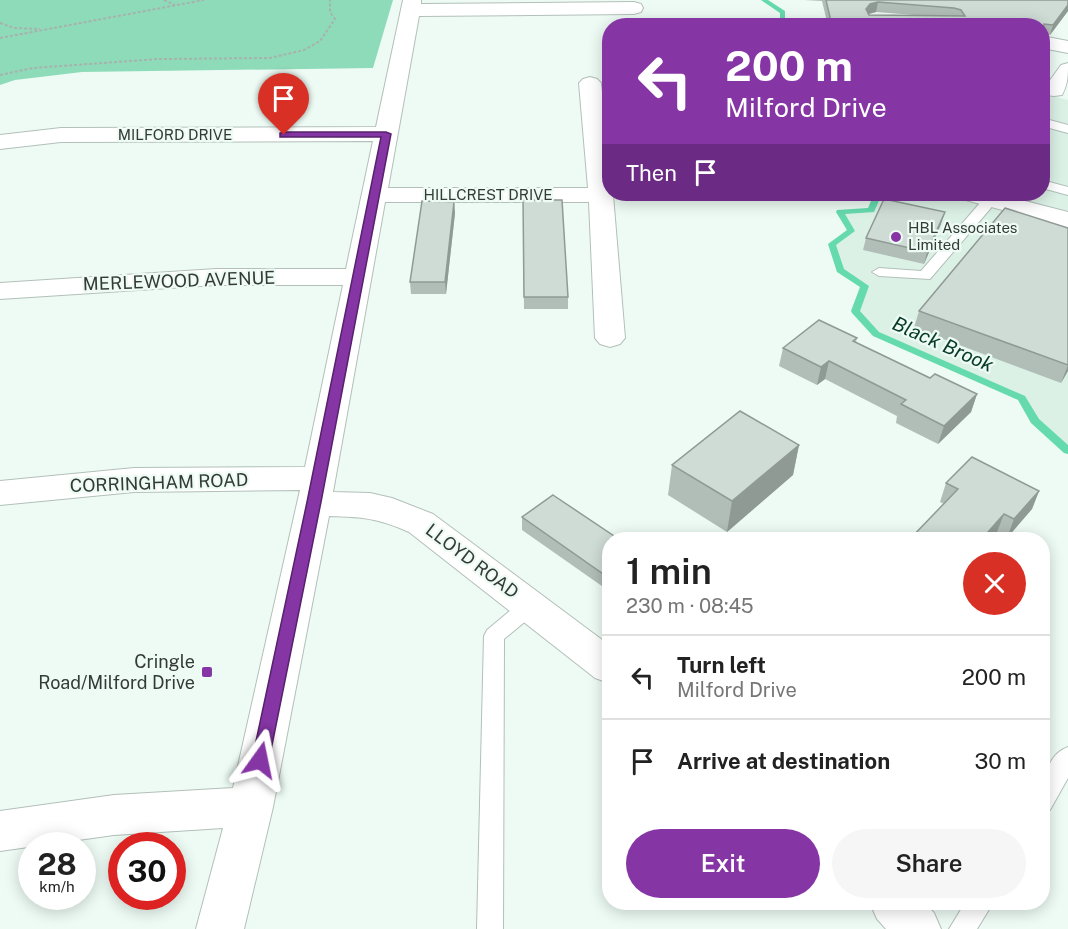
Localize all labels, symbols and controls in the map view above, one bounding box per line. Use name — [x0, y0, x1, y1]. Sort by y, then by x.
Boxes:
text: 200 m — [725, 41, 853, 90]
icon: left — [626, 42, 704, 120]
pin — [258, 73, 309, 135]
icon: arrive — [267, 82, 300, 115]
text: Milford Drive — [725, 91, 887, 123]
street label: MILFORD DRIVE — [118, 126, 232, 143]
icon: arrive — [689, 156, 722, 189]
text: Then — [626, 160, 677, 186]
street label: HILLCREST DRIVE — [423, 186, 553, 203]
place label: HBL Associates Limited — [908, 219, 1017, 253]
marker: HBL Associates Limited — [889, 230, 903, 244]
street label: MERLEWOOD AVENUE — [82, 267, 276, 294]
water label: Black Brook — [889, 311, 997, 377]
street label: CORRINGHAM ROAD — [69, 469, 249, 496]
street label: LLOYD ROAD — [422, 519, 523, 602]
text: 1 min — [626, 550, 712, 592]
button: close — [963, 552, 1026, 615]
text: 230 m · 08:45 — [626, 594, 754, 618]
place label: Cringle Road/Milford Drive — [38, 651, 195, 693]
text: Turn left — [677, 652, 766, 678]
icon: left — [626, 661, 659, 694]
text: 200 m — [962, 664, 1026, 690]
marker: Cringle Road/Milford Drive — [200, 665, 214, 679]
text: Milford Drive — [677, 678, 797, 702]
position arrow — [228, 728, 292, 792]
icon: arrive — [626, 745, 659, 778]
text: Arrive at destination — [677, 748, 890, 774]
text: 30 m — [974, 748, 1026, 774]
button: Exit — [626, 829, 820, 898]
button: Share — [832, 829, 1026, 898]
speed limit sign: 30 — [108, 832, 186, 910]
text: 28 — [37, 846, 77, 882]
text: km/h — [39, 878, 75, 895]

